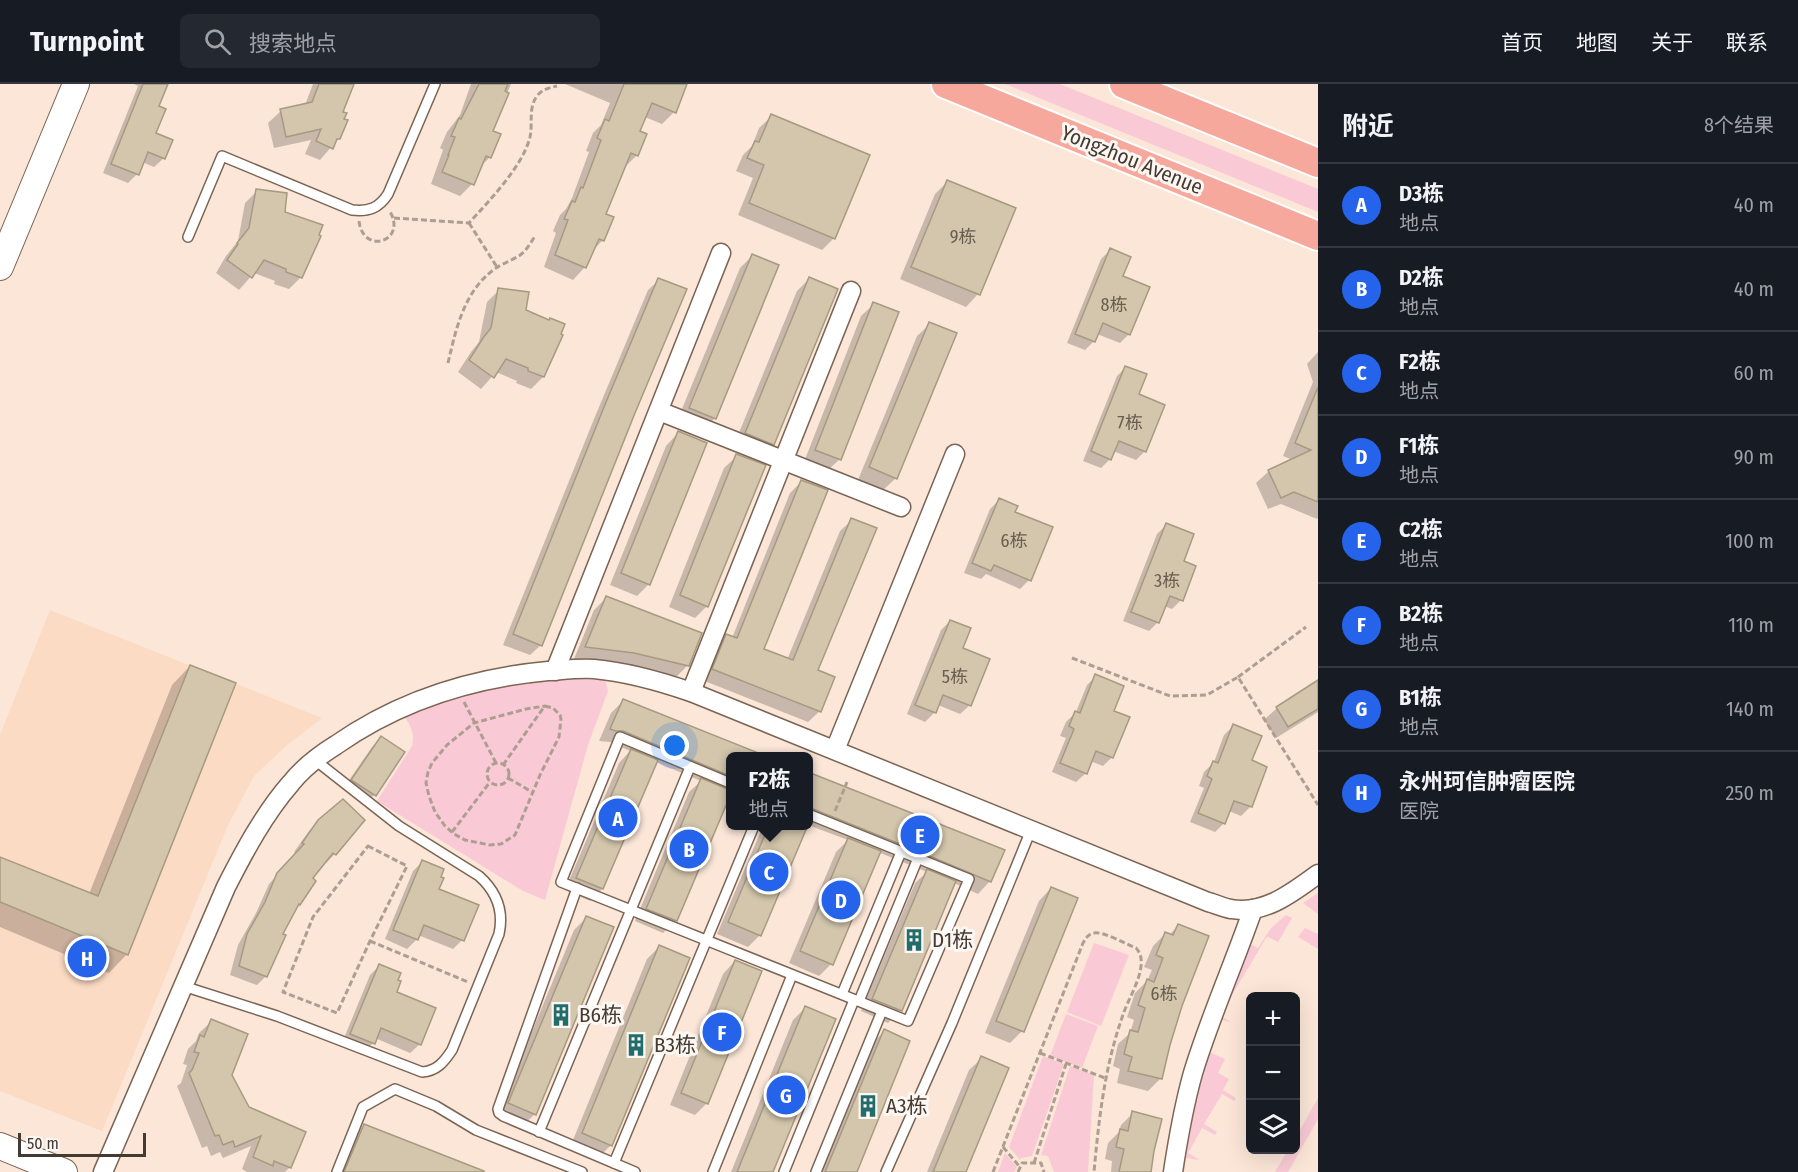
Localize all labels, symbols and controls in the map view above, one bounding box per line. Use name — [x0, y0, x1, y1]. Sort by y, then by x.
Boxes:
search box — [180, 14, 600, 68]
text: Turnpoint — [30, 25, 144, 58]
icon: search — [201, 25, 234, 58]
text: 搜索地点 — [249, 30, 337, 57]
text: 首页 — [1501, 30, 1543, 56]
text: 地图 — [1576, 30, 1618, 56]
text: 关于 — [1651, 30, 1693, 56]
text: 联系 — [1726, 30, 1768, 56]
text: 附近 — [1342, 111, 1394, 142]
text: 8个结果 — [1704, 113, 1774, 137]
street label: Yongzhou Avenue — [1057, 120, 1207, 200]
text: D3栋 — [1399, 180, 1444, 207]
text: A — [1356, 193, 1367, 217]
text: 40 m — [1734, 193, 1774, 217]
text: 地点 — [1399, 211, 1439, 235]
house number: 9栋 — [950, 226, 976, 248]
text: D2栋 — [1399, 264, 1444, 291]
text: B — [1356, 277, 1367, 301]
text: 40 m — [1734, 277, 1774, 301]
house number: 8栋 — [1101, 294, 1128, 316]
text: 地点 — [1399, 295, 1439, 319]
text: F2栋 — [1399, 348, 1441, 375]
text: C — [1356, 361, 1367, 385]
text: 60 m — [1734, 361, 1774, 385]
text: 地点 — [1399, 379, 1439, 403]
house number: 7栋 — [1117, 412, 1143, 434]
text: F1栋 — [1399, 432, 1439, 459]
text: D — [1356, 445, 1367, 469]
text: 90 m — [1734, 445, 1774, 469]
text: 地点 — [1399, 463, 1439, 487]
text: C2栋 — [1399, 516, 1443, 543]
text: E — [1357, 529, 1366, 553]
text: 100 m — [1725, 529, 1774, 553]
house number: 6栋 — [1001, 530, 1027, 552]
text: 地点 — [1399, 547, 1439, 571]
house number: 3栋 — [1154, 570, 1180, 592]
text: B2栋 — [1399, 600, 1443, 627]
text: F — [1357, 613, 1366, 637]
text: 110 m — [1728, 613, 1774, 637]
text: 地点 — [1399, 631, 1439, 655]
house number: 5栋 — [942, 666, 968, 688]
text: B1栋 — [1399, 684, 1442, 711]
text: G — [1356, 697, 1367, 721]
text: 140 m — [1726, 697, 1774, 721]
text: 地点 — [1399, 715, 1439, 739]
your location — [660, 731, 689, 760]
popup — [726, 752, 813, 830]
text: F2栋 — [749, 766, 790, 793]
text: 永州珂信肿瘤医院 — [1399, 768, 1575, 795]
text: H — [1355, 781, 1368, 805]
text: 250 m — [1726, 781, 1774, 805]
pin: A — [598, 796, 638, 840]
text: 地点 — [749, 797, 789, 821]
text: 医院 — [1399, 799, 1439, 823]
pin: E — [900, 812, 940, 858]
pin: B — [670, 826, 708, 872]
pin: C — [750, 850, 788, 894]
pin: D — [822, 878, 860, 922]
building icon: D1栋 — [901, 927, 927, 953]
place label: D1栋 — [932, 927, 973, 953]
pin: H — [68, 936, 106, 980]
house number: 6栋 — [1151, 983, 1177, 1005]
map controls — [1246, 992, 1300, 1154]
button: + — [1246, 992, 1300, 1046]
building icon: B6栋 — [548, 1002, 574, 1028]
place label: B6栋 — [579, 1002, 622, 1028]
pin: F — [702, 1010, 742, 1054]
building icon: B3栋 — [623, 1032, 649, 1058]
place label: B3栋 — [654, 1032, 696, 1058]
button: − — [1246, 1046, 1300, 1100]
pin: G — [766, 1072, 806, 1118]
building icon: A3栋 — [855, 1093, 881, 1119]
place label: A3栋 — [886, 1093, 928, 1119]
button: layers — [1246, 1100, 1300, 1154]
scale bar — [18, 1130, 146, 1158]
text: 50 m — [27, 1134, 59, 1153]

